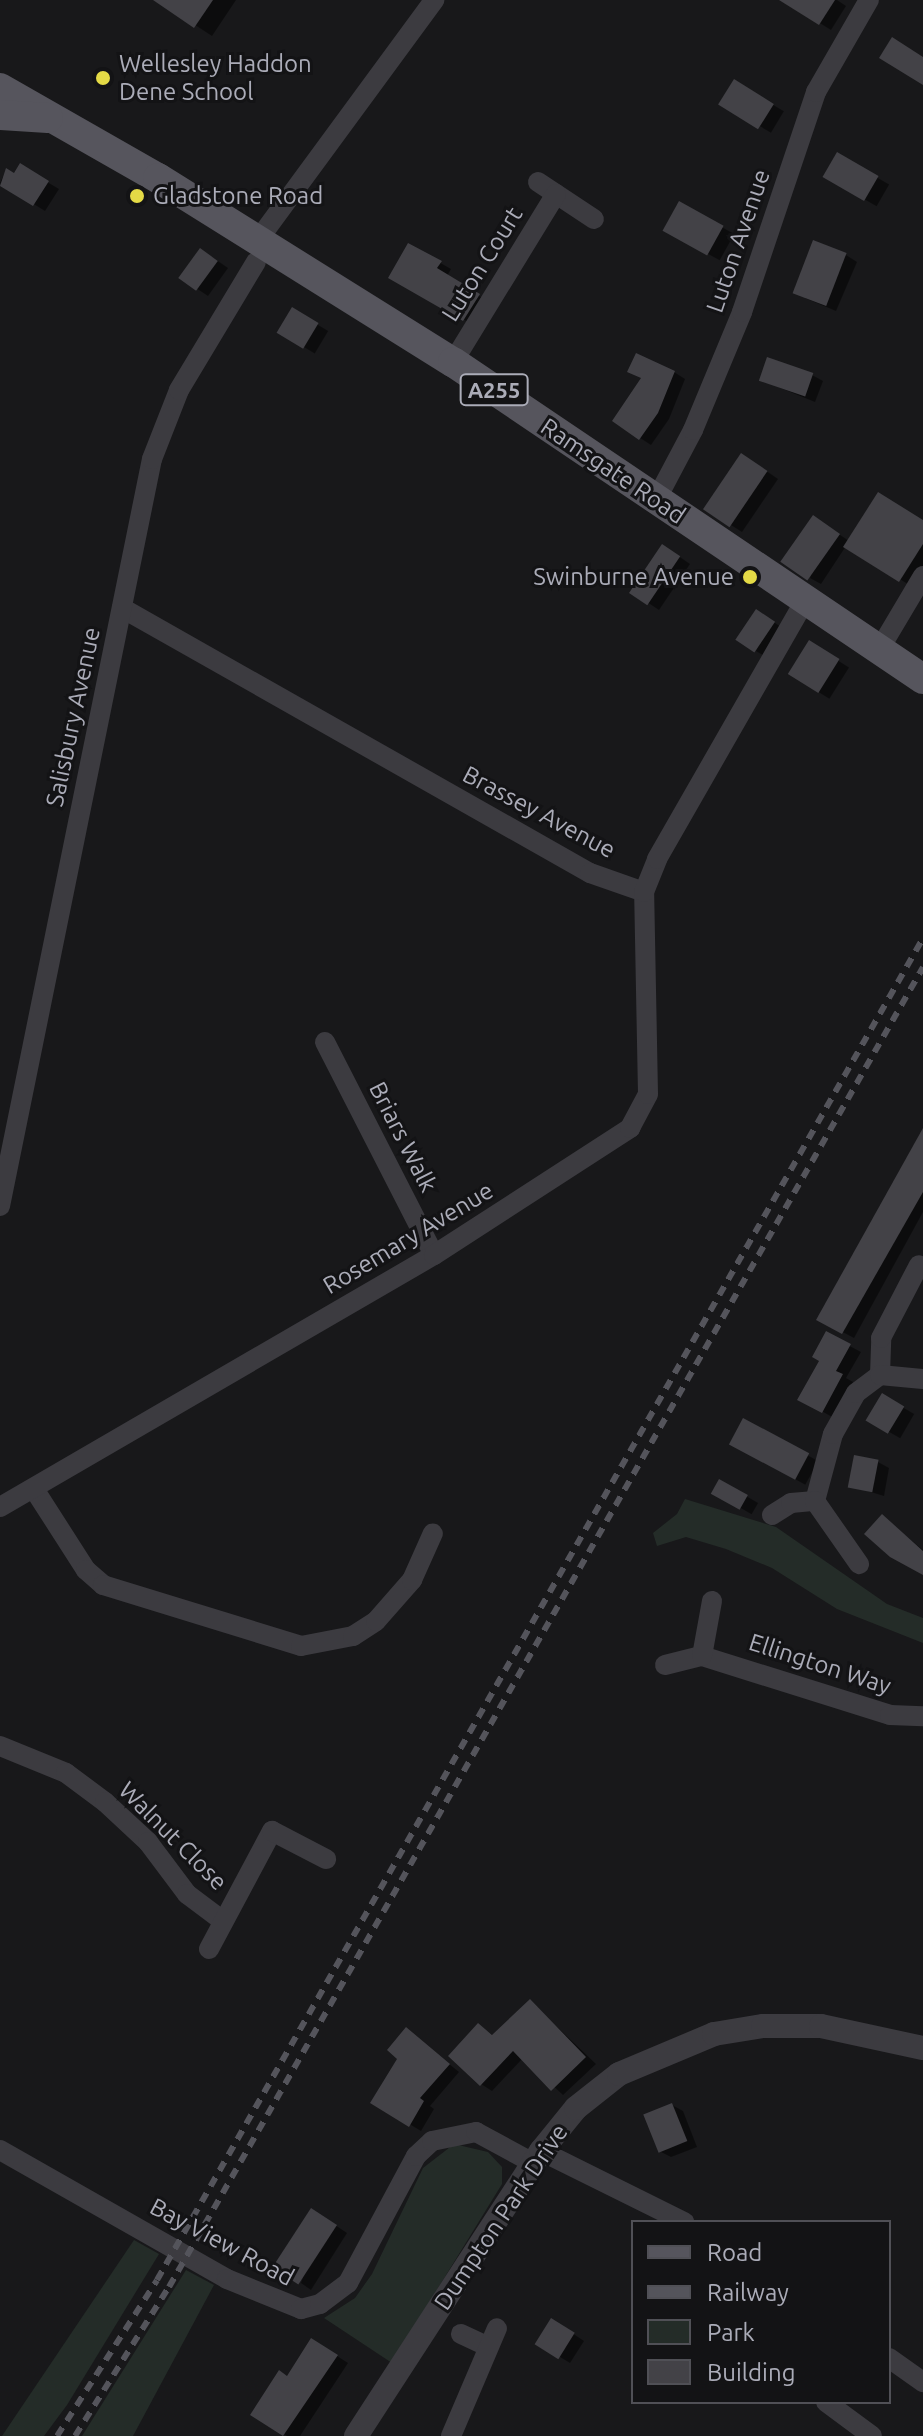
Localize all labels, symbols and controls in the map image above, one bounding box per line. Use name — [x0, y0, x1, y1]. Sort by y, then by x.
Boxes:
place label: Wellesley Haddon Dene School — [119, 50, 312, 106]
marker: Wellesley Haddon Dene School — [94, 69, 112, 87]
street label: Luton Avenue — [700, 166, 776, 316]
place label: Gladstone Road — [153, 182, 323, 210]
marker: Gladstone Road — [128, 187, 146, 205]
street label: Luton Court — [435, 201, 529, 327]
road number: A255 — [458, 372, 530, 408]
street label: Ramsgate Road — [535, 412, 691, 530]
place label: Swinburne Avenue — [533, 563, 734, 591]
marker: Swinburne Avenue — [741, 568, 759, 586]
street label: Salisbury Avenue — [40, 625, 106, 809]
street label: Brassey Avenue — [458, 760, 620, 864]
street label: Briars Walk — [363, 1077, 443, 1197]
street label: Rosemary Avenue — [318, 1176, 498, 1300]
street label: Ellington Way — [745, 1627, 895, 1701]
street label: Walnut Close — [113, 1776, 233, 1896]
street label: Dumpton Park Drive — [428, 2119, 574, 2315]
street label: Bay View Road — [145, 2192, 299, 2292]
legend — [631, 2220, 891, 2404]
text: Road — [707, 2239, 762, 2266]
text: Railway — [707, 2279, 789, 2306]
text: Park — [707, 2319, 755, 2346]
text: Building — [707, 2359, 795, 2386]

